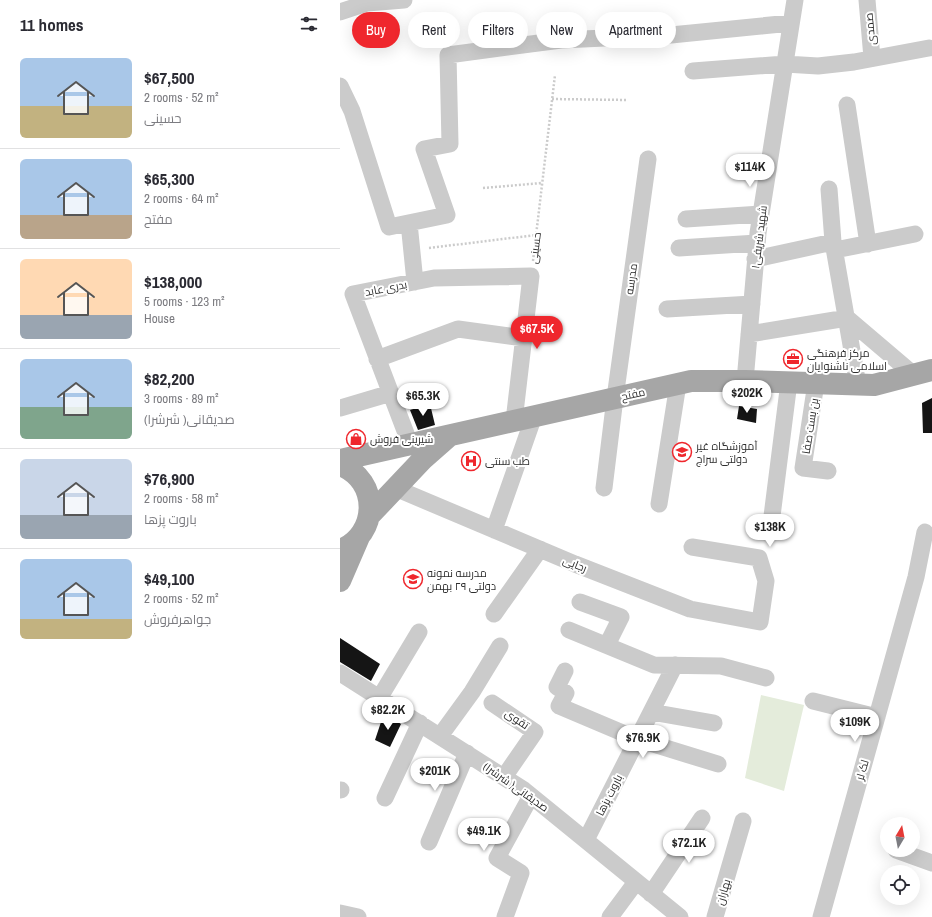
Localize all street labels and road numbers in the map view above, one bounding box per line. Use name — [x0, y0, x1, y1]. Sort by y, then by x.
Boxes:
street label: صمدی — [862, 12, 878, 46]
street label: شهید شریفی۱ — [748, 205, 770, 269]
street label: حسینی — [526, 231, 544, 265]
street label: مدرسه — [622, 263, 640, 295]
street label: بدری عابد — [364, 277, 408, 299]
street label: مفتح — [620, 385, 647, 404]
street label: بن بست صفا — [799, 397, 821, 455]
street label: رجایی — [561, 553, 589, 575]
street label: تقوی — [502, 706, 532, 732]
street label: لک لر — [852, 758, 872, 783]
street label: (شرشرا )صدیقانی — [481, 759, 551, 815]
street label: باروت پزها — [593, 772, 625, 818]
street label: بهاران — [713, 877, 733, 907]

